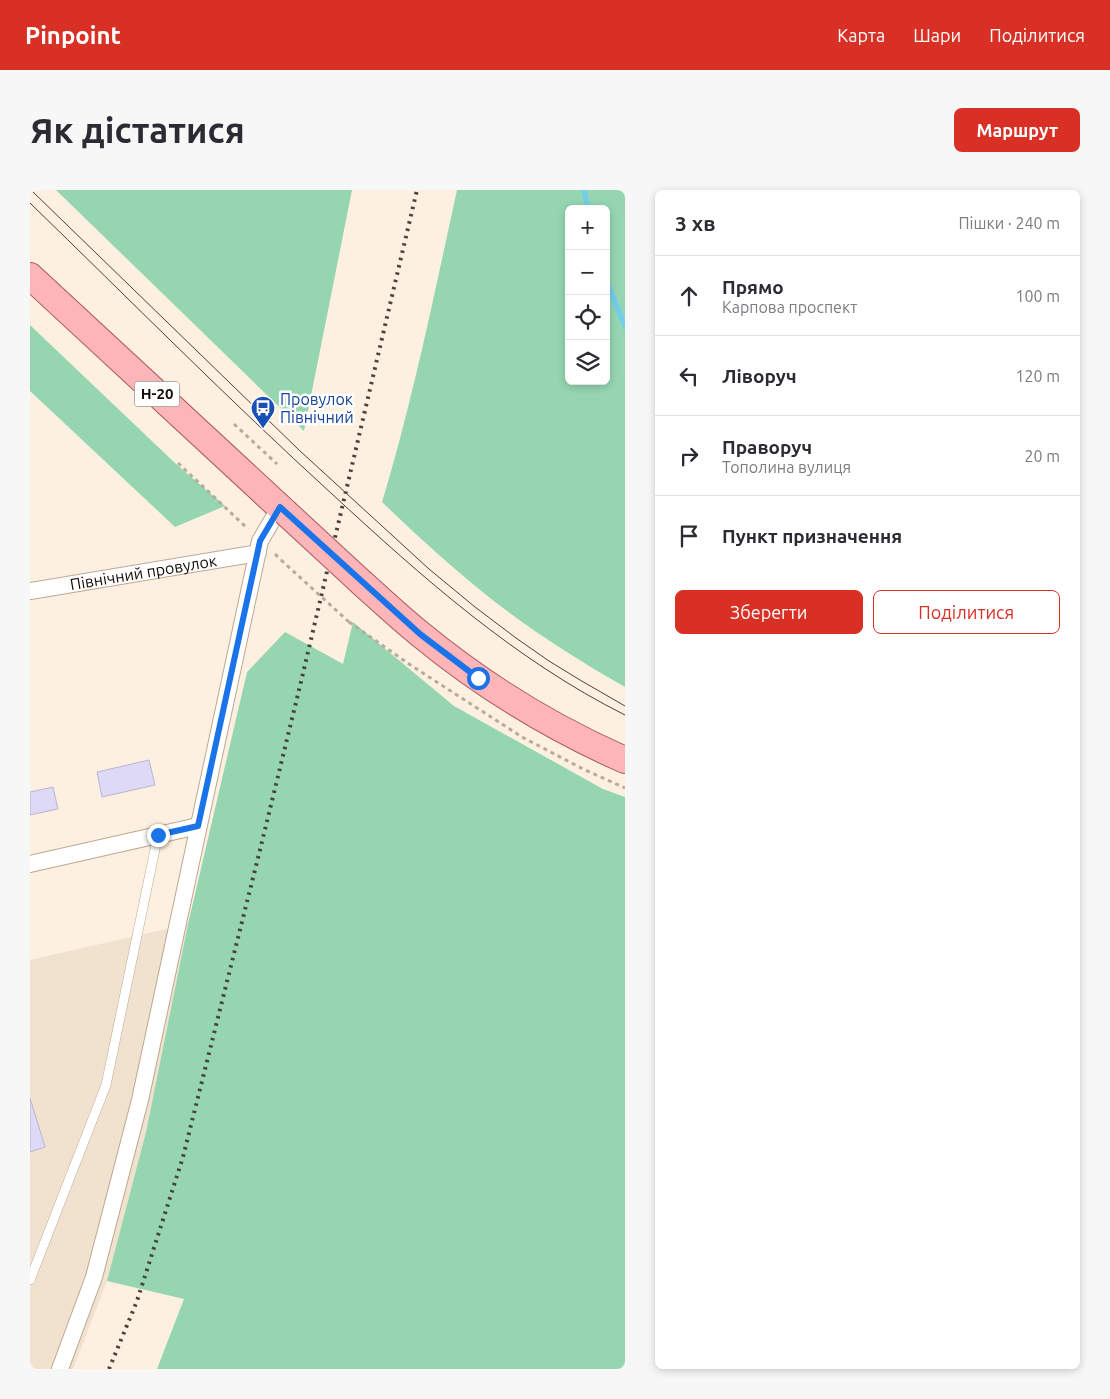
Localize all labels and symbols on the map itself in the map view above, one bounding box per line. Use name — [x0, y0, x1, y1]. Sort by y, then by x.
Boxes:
road number: Н-20 — [134, 382, 180, 406]
place label: Провулок Північний — [280, 390, 354, 426]
bus stop icon: Провулок Північний — [250, 395, 276, 429]
street label: Північний провулок — [69, 551, 218, 593]
route start — [467, 667, 490, 690]
route end — [147, 824, 170, 847]

